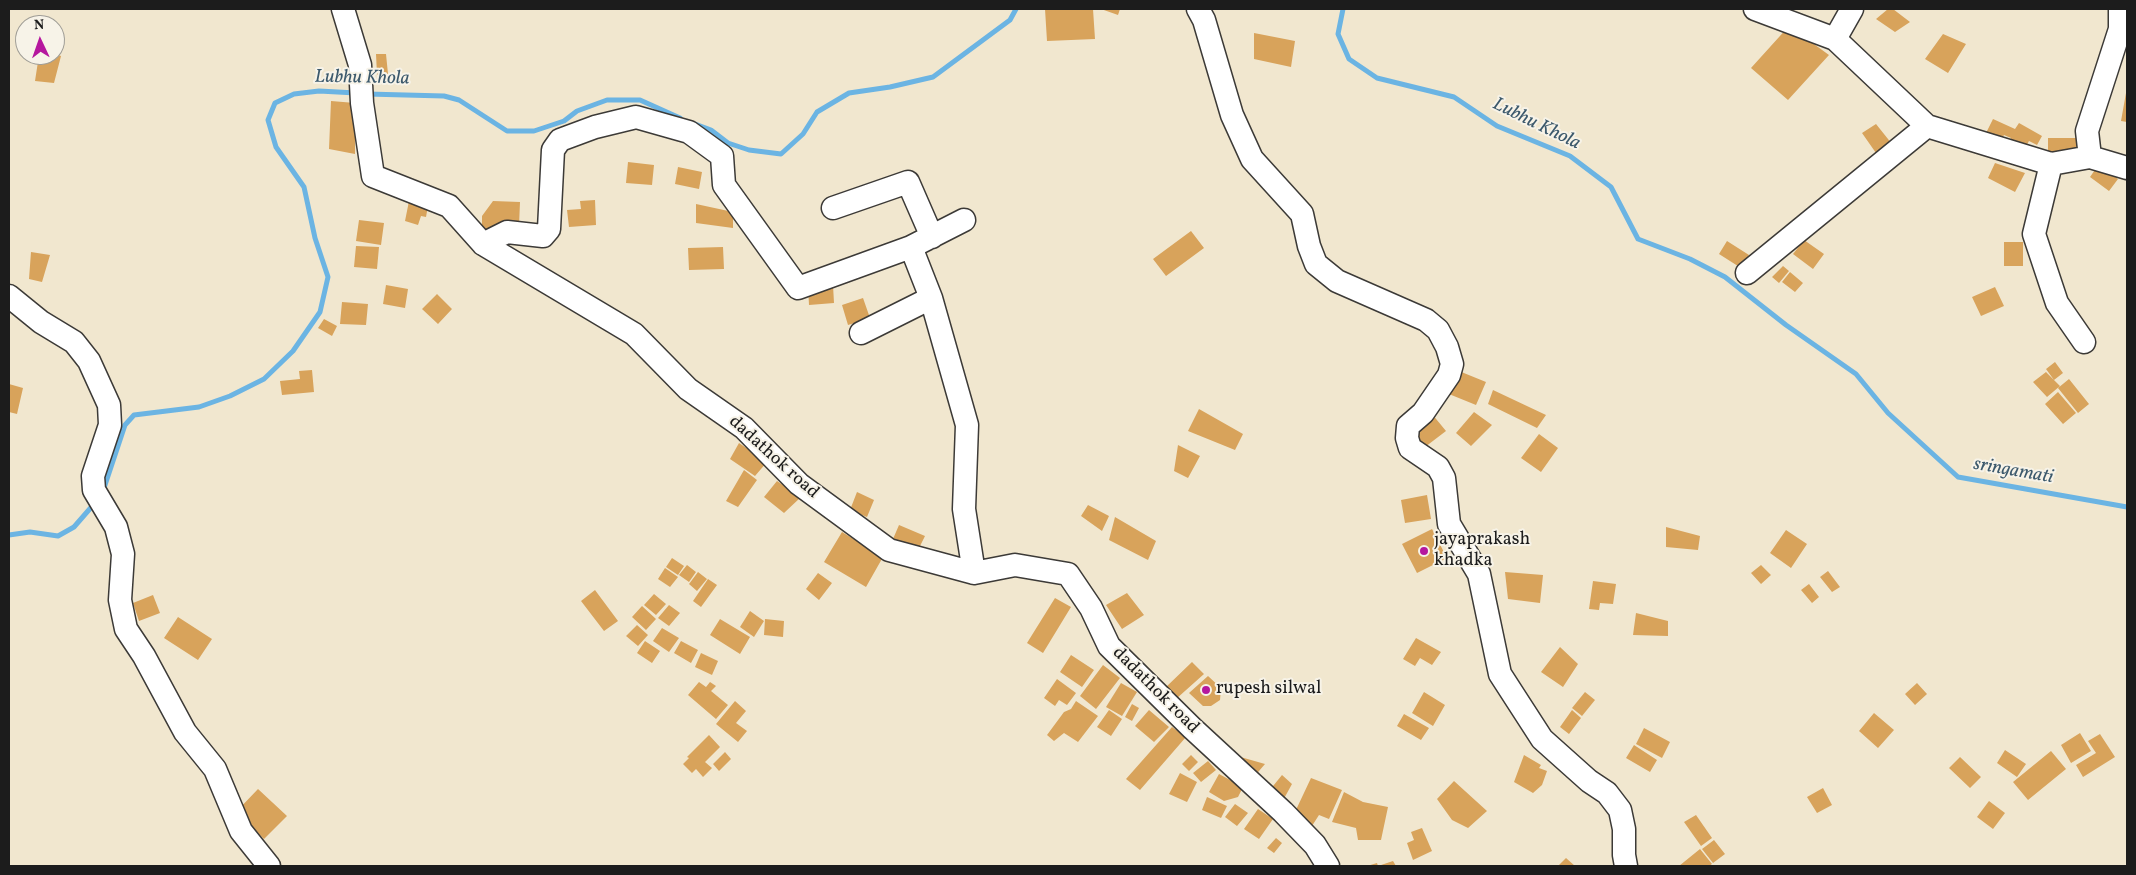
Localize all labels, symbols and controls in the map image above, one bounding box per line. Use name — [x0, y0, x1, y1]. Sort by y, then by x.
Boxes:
north arrow — [15, 15, 65, 65]
text: N — [34, 16, 45, 35]
water label: Lubhu Khola — [314, 67, 410, 91]
water label: Lubhu Khola — [1488, 94, 1584, 156]
street label: dadathok road — [723, 412, 823, 504]
water label: sringamati — [1971, 454, 2055, 490]
place label: jayaprakash khadka — [1434, 530, 1530, 572]
marker: jayaprakash khadka — [1418, 545, 1430, 557]
street label: dadathok road — [1107, 643, 1203, 739]
place label: rupesh silwal — [1216, 679, 1321, 701]
marker: rupesh silwal — [1200, 684, 1212, 696]

